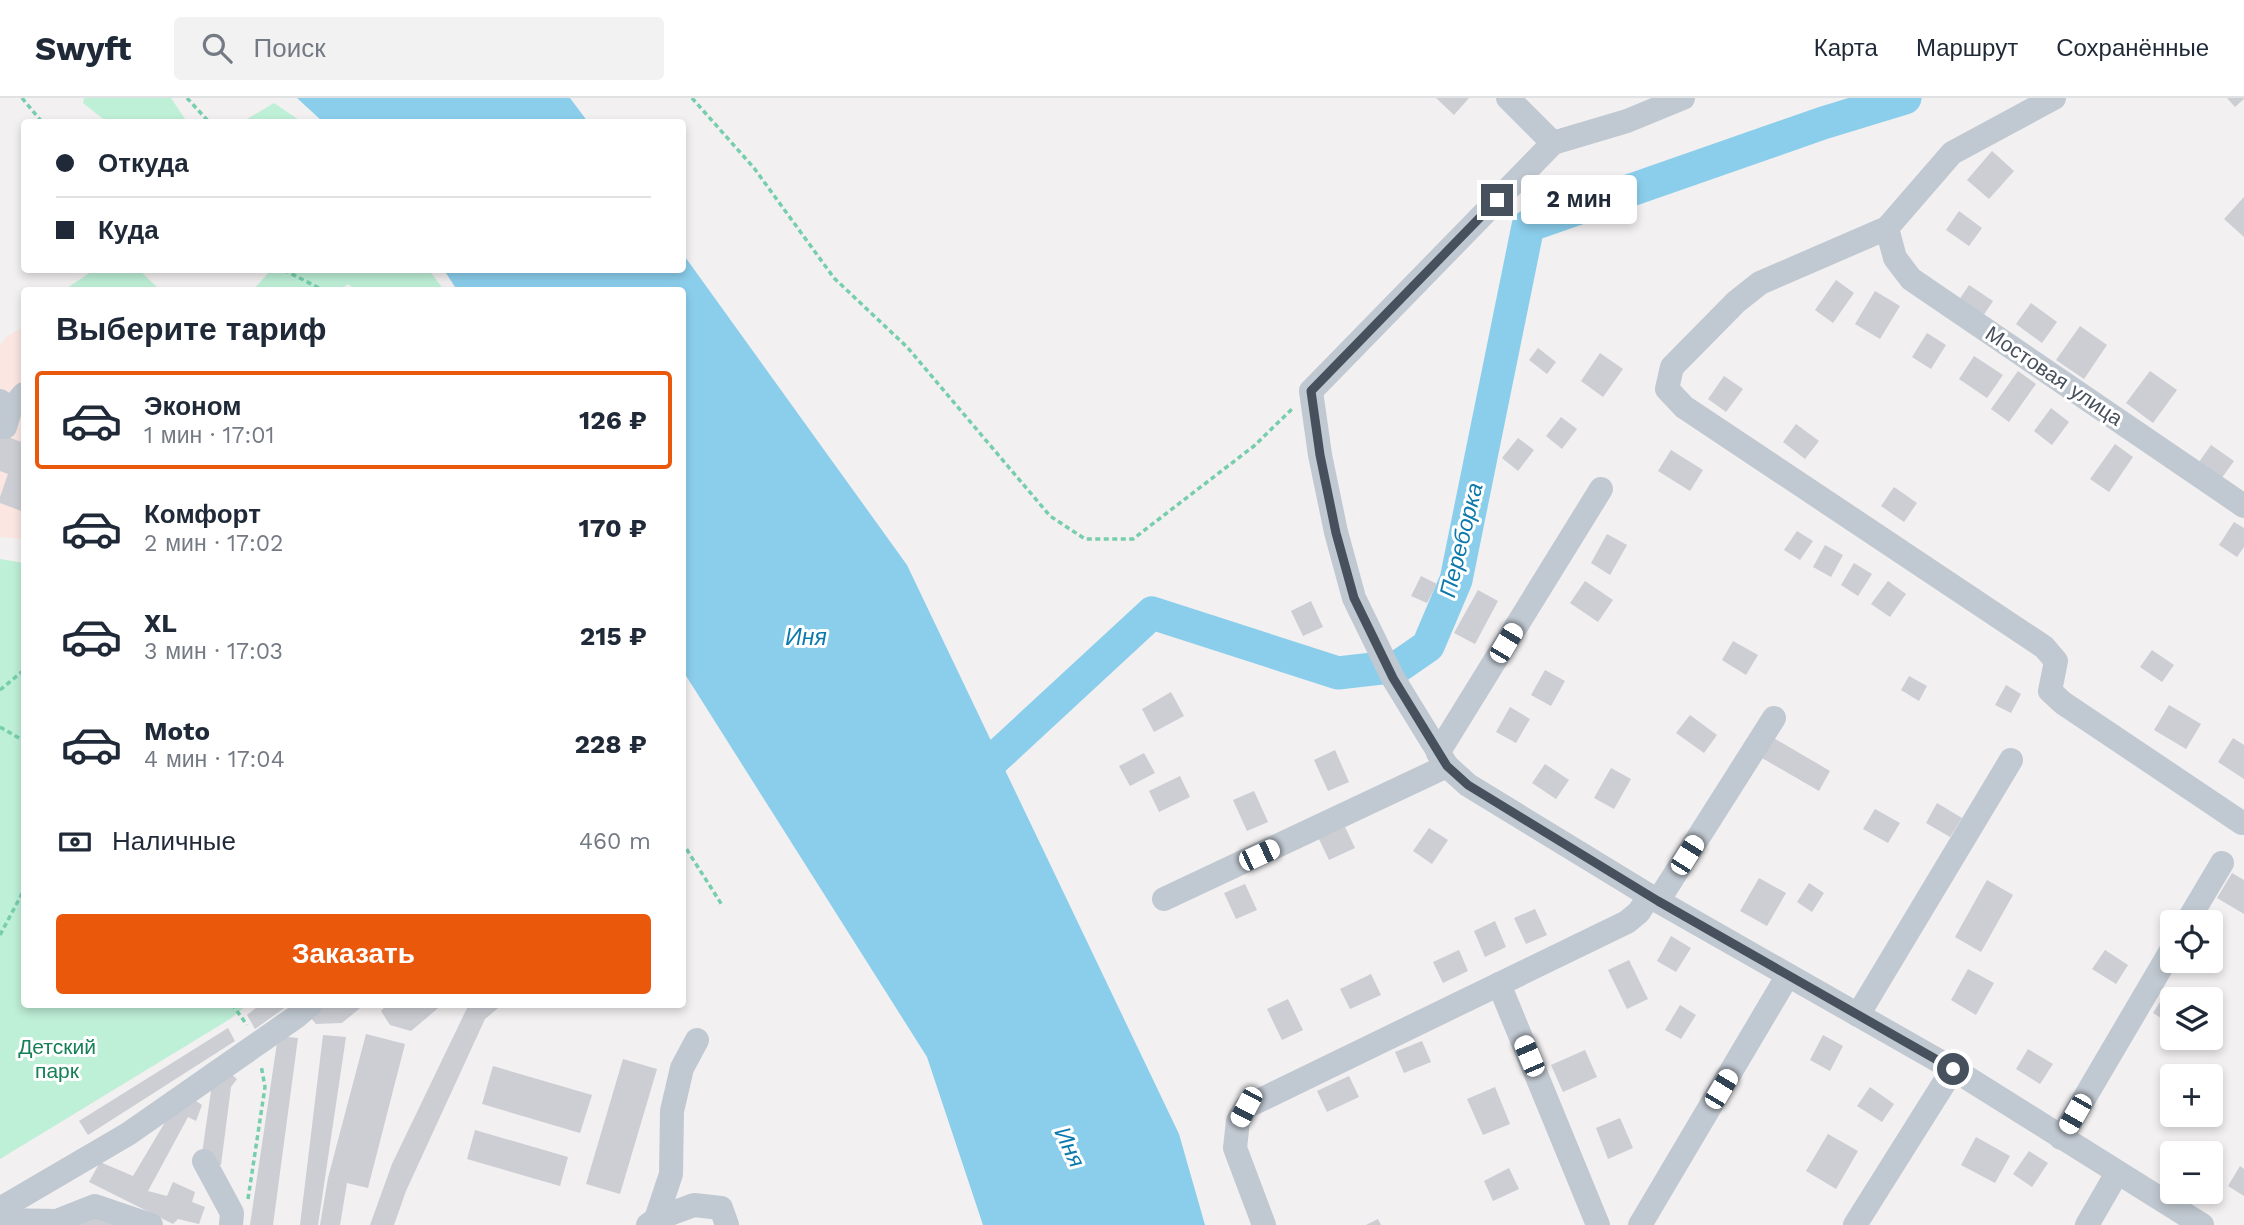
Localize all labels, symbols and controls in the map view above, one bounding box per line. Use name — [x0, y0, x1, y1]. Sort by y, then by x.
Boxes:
search box — [174, 17, 664, 80]
text: Swyft — [35, 29, 132, 68]
icon: search — [198, 29, 236, 67]
text: Поиск — [254, 33, 326, 63]
text: Карта — [1814, 34, 1878, 62]
text: Маршрут — [1916, 34, 2018, 62]
text: Сохранённые — [2056, 34, 2209, 62]
text: Откуда — [98, 148, 189, 178]
callout: 2 мин — [1522, 176, 1637, 224]
route end — [1481, 184, 1513, 216]
text: 2 мин — [1546, 186, 1612, 213]
text: Куда — [98, 215, 159, 245]
text: Выберите тариф — [56, 310, 327, 348]
street label: Мостовая улица — [1981, 321, 2128, 431]
icon: car — [60, 389, 123, 452]
text: Эконом — [144, 391, 242, 421]
text: 126 ₽ — [579, 405, 647, 435]
text: 1 мин · 17:01 — [144, 422, 275, 449]
water label: Переборка — [1434, 480, 1489, 600]
icon: car — [60, 497, 123, 560]
text: Комфорт — [144, 499, 261, 529]
text: 170 ₽ — [579, 513, 647, 543]
text: 2 мин · 17:02 — [144, 530, 283, 557]
icon: car — [60, 605, 123, 668]
text: XL — [144, 608, 177, 638]
car — [1487, 620, 1526, 666]
text: 215 ₽ — [580, 621, 647, 651]
water label: Иня — [785, 624, 827, 651]
text: 3 мин · 17:03 — [144, 638, 283, 665]
icon: car — [60, 713, 123, 776]
text: Moto — [144, 716, 210, 746]
text: 228 ₽ — [574, 729, 647, 759]
text: 4 мин · 17:04 — [144, 746, 285, 773]
icon: cash — [56, 823, 94, 861]
text: Наличные — [112, 826, 236, 856]
text: 460 m — [579, 828, 651, 855]
car — [1667, 832, 1708, 878]
car — [1236, 837, 1283, 873]
map controls — [2160, 910, 2223, 1204]
button: locate — [2160, 910, 2223, 973]
button: Заказать — [56, 914, 651, 994]
button: layers — [2160, 987, 2223, 1050]
car — [1512, 1033, 1547, 1079]
park label: Детский парк — [18, 1034, 96, 1083]
route start — [1937, 1053, 1969, 1085]
button: + — [2160, 1064, 2223, 1127]
car — [1702, 1066, 1741, 1112]
car — [1227, 1084, 1266, 1130]
car — [2056, 1091, 2095, 1137]
water label: Иня — [1049, 1123, 1091, 1172]
button: − — [2160, 1141, 2223, 1204]

